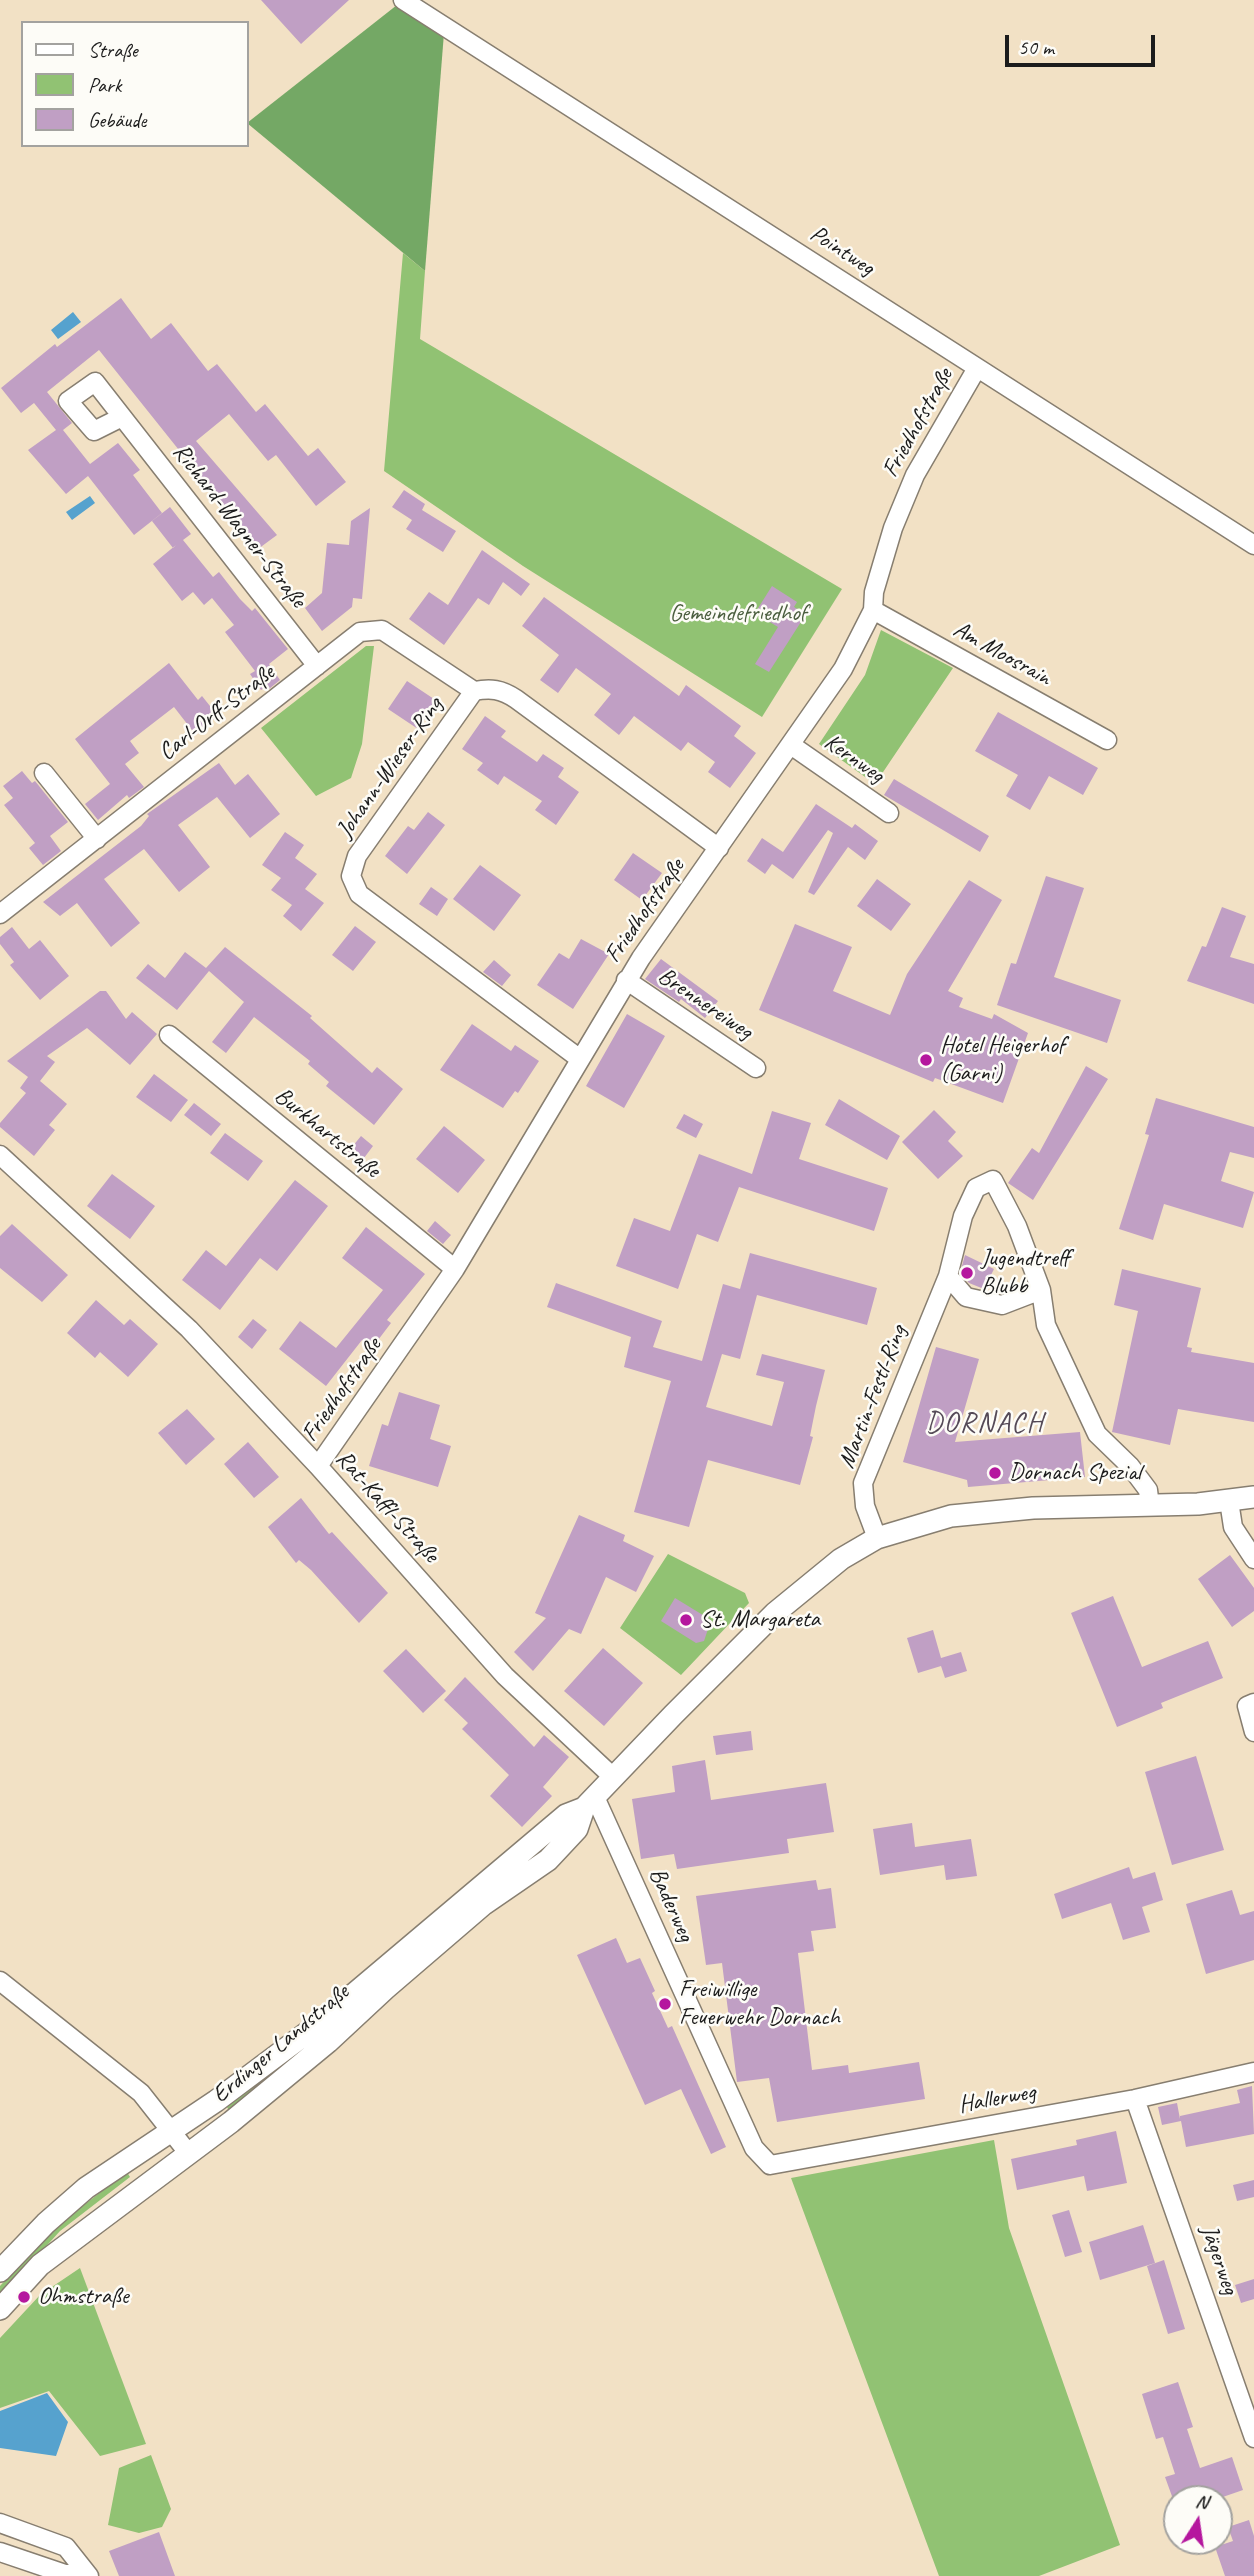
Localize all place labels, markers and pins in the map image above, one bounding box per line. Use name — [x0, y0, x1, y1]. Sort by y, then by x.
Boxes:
place label: Hotel Heigerhof (Garni) — [940, 1032, 1065, 1088]
marker: Hotel Heigerhof (Garni) — [918, 1052, 934, 1068]
place label: Jugendtreff Blubb — [981, 1245, 1070, 1301]
marker: Jugendtreff Blubb — [959, 1265, 975, 1281]
place label: Dornach Spezial — [1009, 1459, 1141, 1487]
marker: Dornach Spezial — [987, 1465, 1003, 1481]
place label: St. Margareta — [700, 1606, 820, 1634]
marker: St. Margareta — [678, 1612, 694, 1628]
place label: Freiwillige Feuerwehr Dornach — [679, 1976, 840, 2032]
marker: Freiwillige Feuerwehr Dornach — [657, 1996, 673, 2012]
place label: Ohmstraße — [38, 2283, 129, 2311]
marker: Ohmstraße — [16, 2289, 32, 2305]

